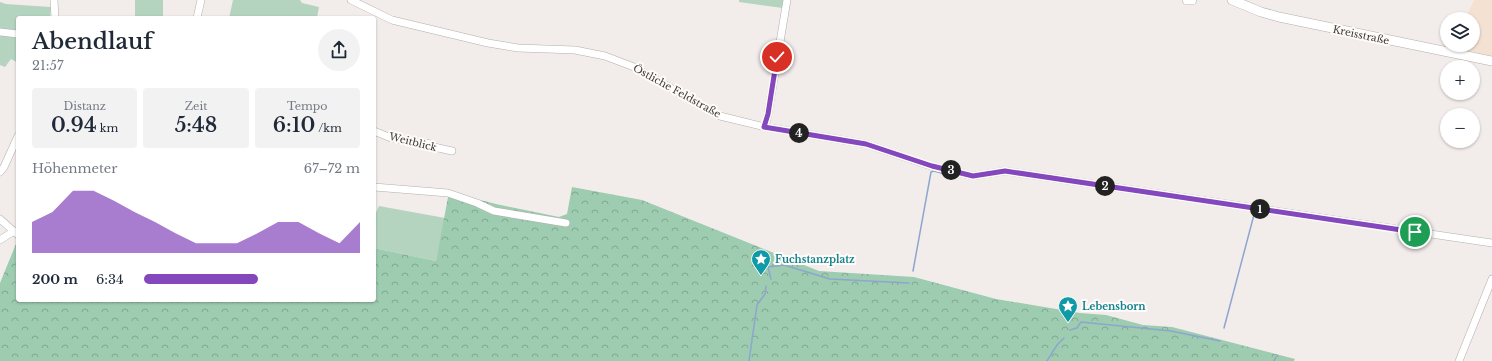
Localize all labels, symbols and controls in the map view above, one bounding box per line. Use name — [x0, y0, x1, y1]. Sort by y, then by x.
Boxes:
map controls — [1440, 12, 1480, 148]
button: layers — [1440, 12, 1480, 52]
street label: Kreisstraße — [1332, 23, 1391, 47]
text: Abendlauf — [32, 28, 153, 55]
button: share — [318, 29, 360, 71]
pin — [760, 40, 794, 74]
icon: check — [766, 46, 788, 68]
text: 21:57 — [32, 57, 63, 74]
button: + — [1440, 60, 1480, 100]
street label: Östliche Feldstraße — [631, 61, 724, 121]
text: Distanz — [63, 99, 106, 113]
text: Zeit — [185, 99, 207, 113]
text: Tempo — [287, 99, 328, 113]
button: − — [1440, 108, 1480, 148]
text: 0.94 — [51, 113, 97, 137]
text: 5:48 — [175, 113, 217, 137]
text: 6:10 — [273, 113, 315, 137]
text: km — [97, 121, 118, 135]
text: /km — [315, 121, 342, 135]
pin: 4 — [789, 123, 809, 143]
text: 4 — [795, 126, 803, 140]
street label: Weitblick — [387, 130, 439, 154]
text: Höhenmeter — [32, 160, 118, 177]
text: 67–72 m — [304, 160, 360, 177]
pin: 3 — [941, 160, 961, 180]
text: 3 — [947, 163, 955, 177]
pin: 2 — [1095, 176, 1115, 196]
text: 2 — [1101, 179, 1109, 193]
pin: 1 — [1250, 199, 1270, 219]
text: 1 — [1258, 202, 1262, 216]
pin — [1398, 215, 1432, 249]
icon: arrive — [1404, 221, 1426, 243]
place icon: Fuchstanzplatz — [750, 248, 772, 276]
place label: Fuchstanzplatz — [775, 253, 855, 266]
text: 200 m — [32, 271, 78, 288]
text: 6:34 — [96, 271, 124, 288]
place icon: Lebensborn — [1057, 295, 1079, 323]
place label: Lebensborn — [1082, 300, 1146, 313]

